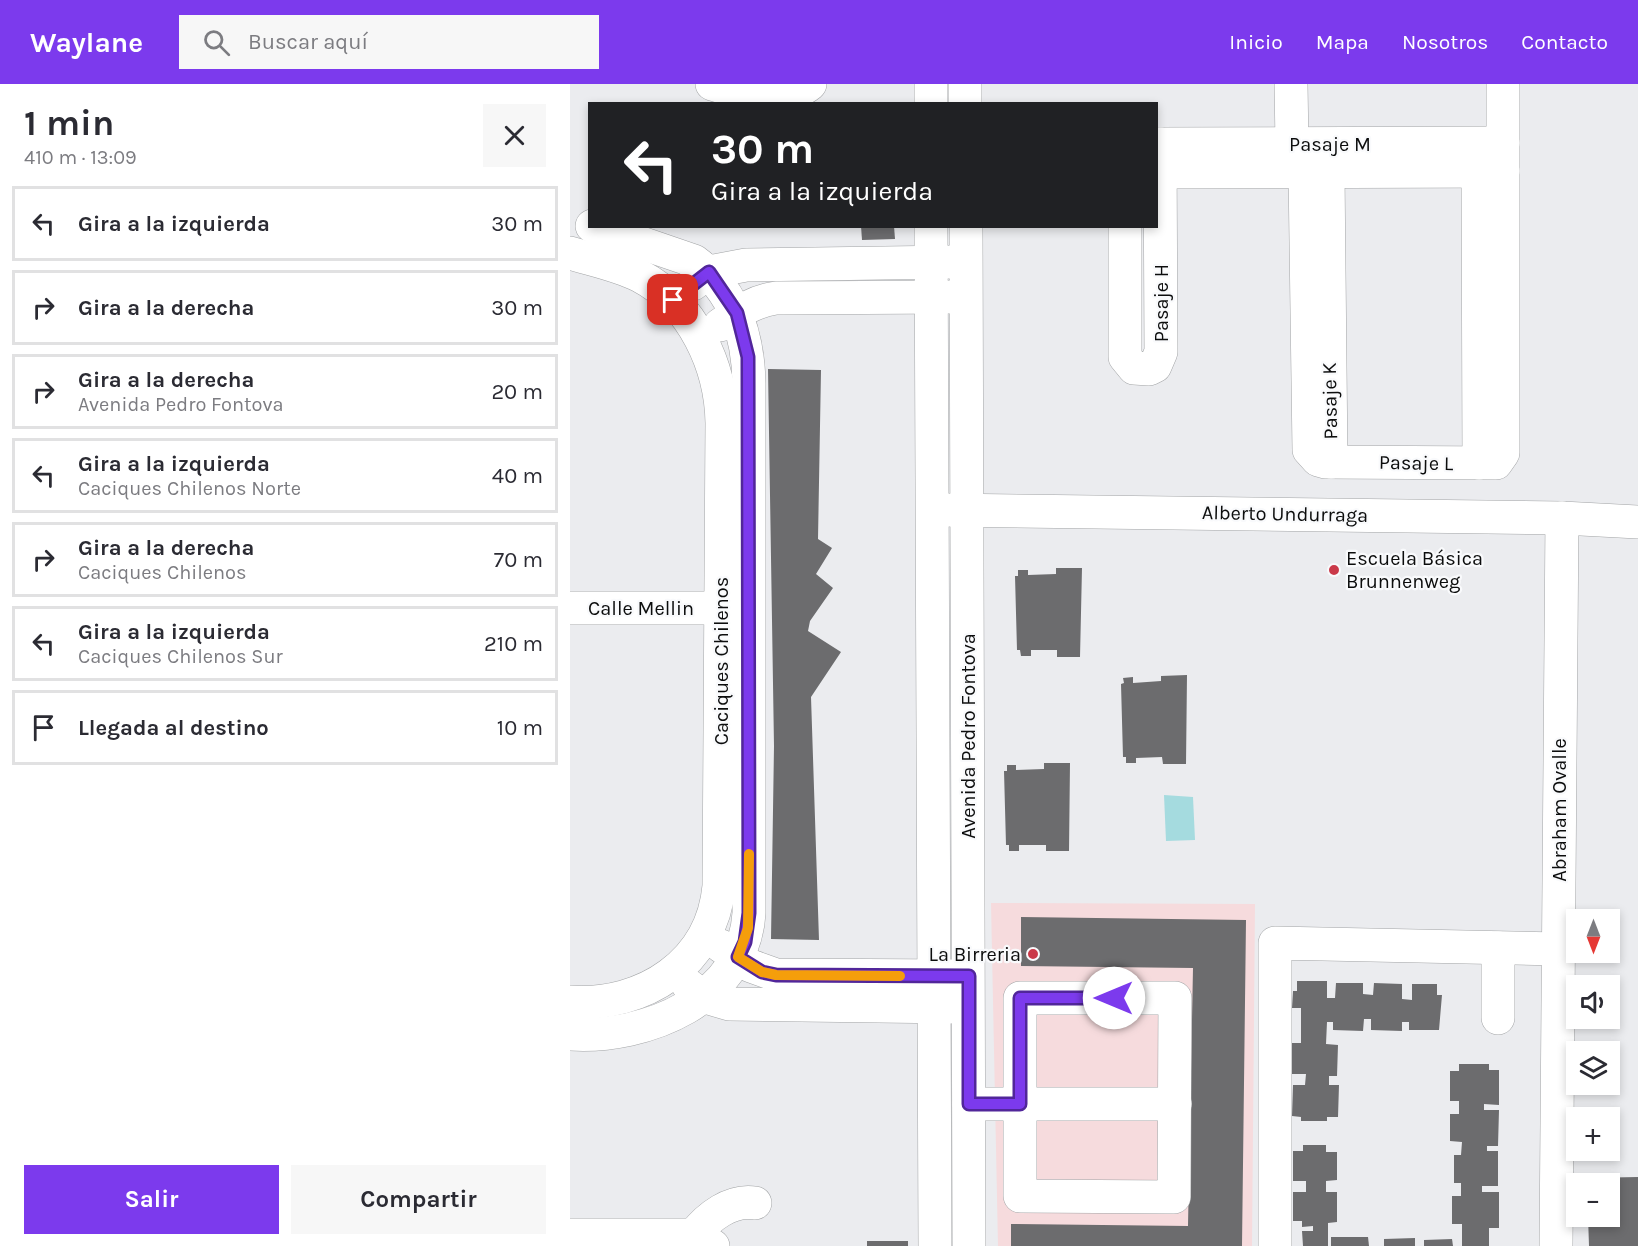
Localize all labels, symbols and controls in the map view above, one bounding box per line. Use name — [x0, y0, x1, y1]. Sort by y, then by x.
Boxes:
search box — [179, 15, 599, 69]
text: Waylane — [30, 26, 143, 59]
icon: search — [200, 26, 233, 59]
text: Buscar aquí — [248, 29, 368, 55]
text: Inicio — [1229, 30, 1283, 54]
text: Mapa — [1316, 30, 1369, 54]
text: Nosotros — [1402, 30, 1488, 54]
text: Contacto — [1521, 30, 1608, 54]
text: 1 min — [24, 102, 114, 144]
button: close — [483, 104, 546, 167]
text: 30 m — [711, 124, 814, 174]
icon: left — [612, 126, 690, 204]
street label: Pasaje M — [1289, 133, 1371, 156]
text: 410 m · 13:09 — [24, 146, 137, 169]
text: Gira a la izquierda — [711, 175, 933, 207]
icon: left — [27, 207, 60, 240]
text: Gira a la izquierda — [78, 211, 270, 237]
text: 30 m — [491, 211, 543, 237]
street label: Pasaje H — [1150, 264, 1173, 342]
pin — [647, 274, 698, 325]
icon: arrive — [656, 283, 689, 316]
icon: right — [27, 291, 60, 324]
text: Gira a la derecha — [78, 295, 254, 321]
text: 30 m — [491, 295, 543, 321]
street label: Pasaje K — [1318, 362, 1342, 440]
text: Gira a la derecha — [78, 367, 254, 393]
icon: right — [27, 375, 60, 408]
text: 20 m — [491, 379, 543, 405]
text: Avenida Pedro Fontova — [78, 393, 284, 416]
text: Gira a la izquierda — [78, 451, 270, 477]
street label: Pasaje L — [1379, 451, 1454, 475]
icon: left — [27, 459, 60, 492]
text: 40 m — [492, 463, 543, 489]
text: Caciques Chilenos Norte — [78, 477, 301, 500]
street label: Alberto Undurraga — [1202, 501, 1368, 527]
text: Gira a la derecha — [78, 535, 254, 561]
icon: right — [27, 543, 60, 576]
text: 70 m — [494, 547, 543, 573]
place label: Escuela Básica Brunnenweg — [1346, 547, 1483, 593]
text: Caciques Chilenos — [78, 561, 247, 584]
marker: Escuela Básica Brunnenweg — [1327, 563, 1341, 577]
street label: Caciques Chilenos — [710, 577, 733, 745]
street label: Calle Mellin — [588, 597, 694, 620]
text: Gira a la izquierda — [78, 619, 270, 645]
icon: left — [27, 627, 60, 660]
text: 210 m — [484, 631, 543, 657]
street label: Avenida Pedro Fontova — [957, 633, 980, 839]
text: Caciques Chilenos Sur — [78, 645, 283, 668]
icon: arrive — [27, 711, 60, 744]
text: Llegada al destino — [78, 715, 269, 741]
text: 10 m — [497, 715, 543, 741]
street label: Abraham Ovalle — [1548, 738, 1571, 882]
north arrow — [1566, 909, 1620, 963]
map controls — [1566, 909, 1620, 1227]
place label: La Birreria — [929, 943, 1021, 966]
marker: La Birreria — [1026, 947, 1040, 961]
position arrow — [1082, 966, 1146, 1030]
button: sound — [1566, 975, 1620, 1029]
button: layers — [1566, 1041, 1620, 1095]
button: + — [1566, 1107, 1620, 1161]
button: Salir — [24, 1165, 279, 1234]
button: Compartir — [291, 1165, 546, 1234]
button: − — [1566, 1173, 1620, 1227]

